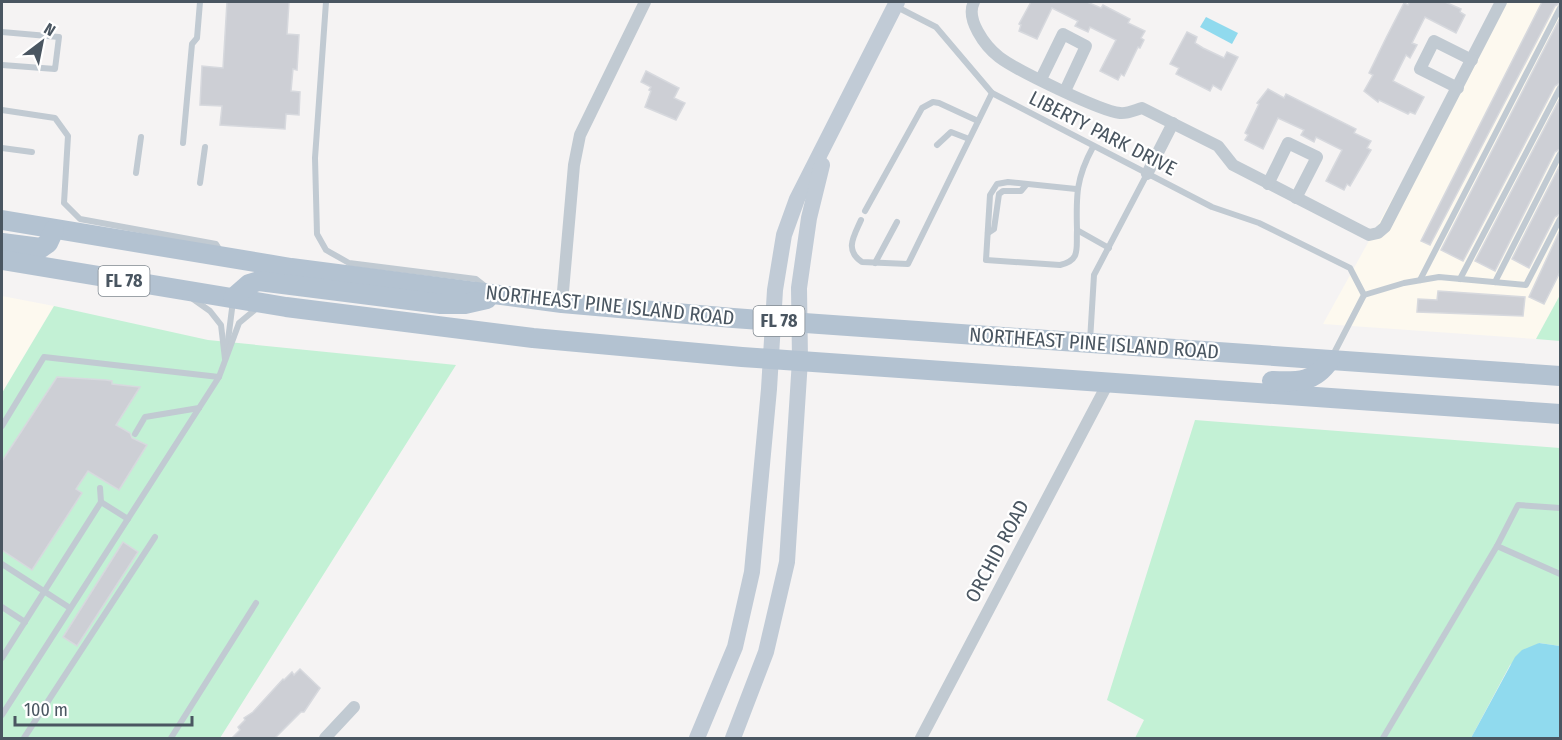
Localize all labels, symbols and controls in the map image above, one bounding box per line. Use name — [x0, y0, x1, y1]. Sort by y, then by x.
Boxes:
north arrow — [12, 12, 72, 72]
text: N — [41, 19, 59, 40]
street label: LIBERTY PARK DRIVE — [1025, 86, 1181, 180]
road number: FL 78 — [98, 266, 150, 296]
street label: NORTHEAST PINE ISLAND ROAD — [484, 280, 736, 330]
road number: FL 78 — [754, 306, 804, 336]
street label: NORTHEAST PINE ISLAND ROAD — [968, 322, 1220, 364]
street label: ORCHID ROAD — [960, 496, 1034, 606]
scale bar — [15, 689, 192, 727]
text: 100 m — [24, 699, 68, 721]

